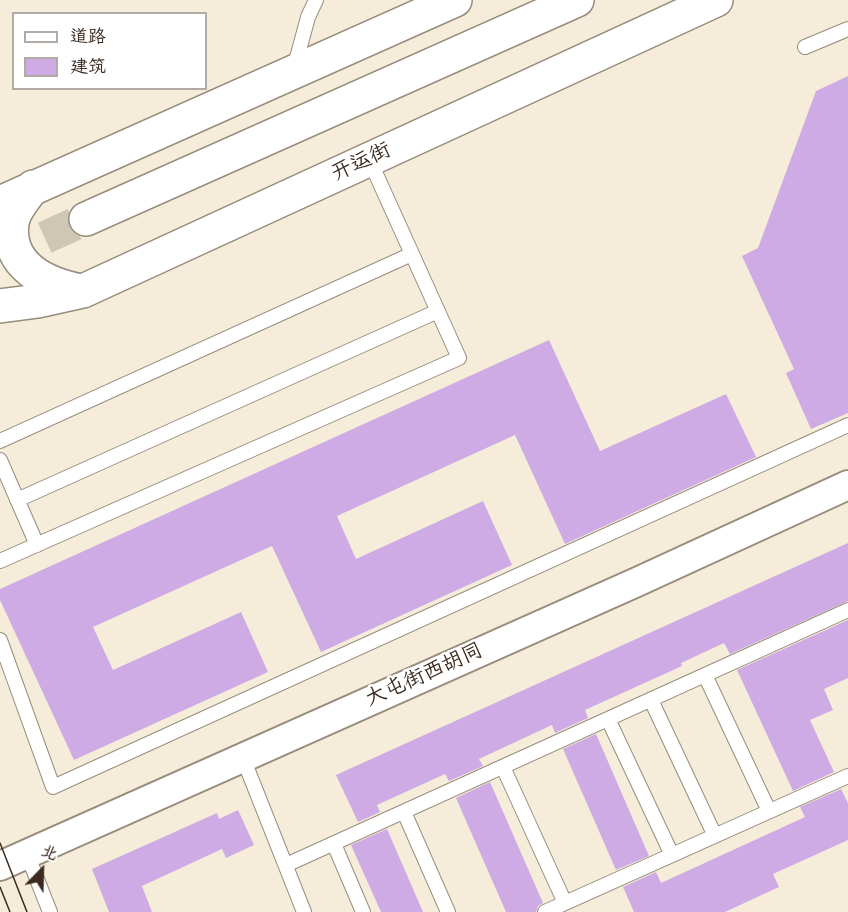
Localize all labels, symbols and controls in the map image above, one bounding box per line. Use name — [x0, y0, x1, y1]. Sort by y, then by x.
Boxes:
legend — [12, 12, 207, 90]
text: 道路 — [70, 25, 106, 51]
text: 建筑 — [70, 55, 106, 81]
street label: 开运街 — [328, 139, 396, 189]
street label: 大屯街西胡同 — [362, 640, 488, 714]
text: 北 — [37, 839, 61, 868]
north arrow — [12, 840, 72, 900]

